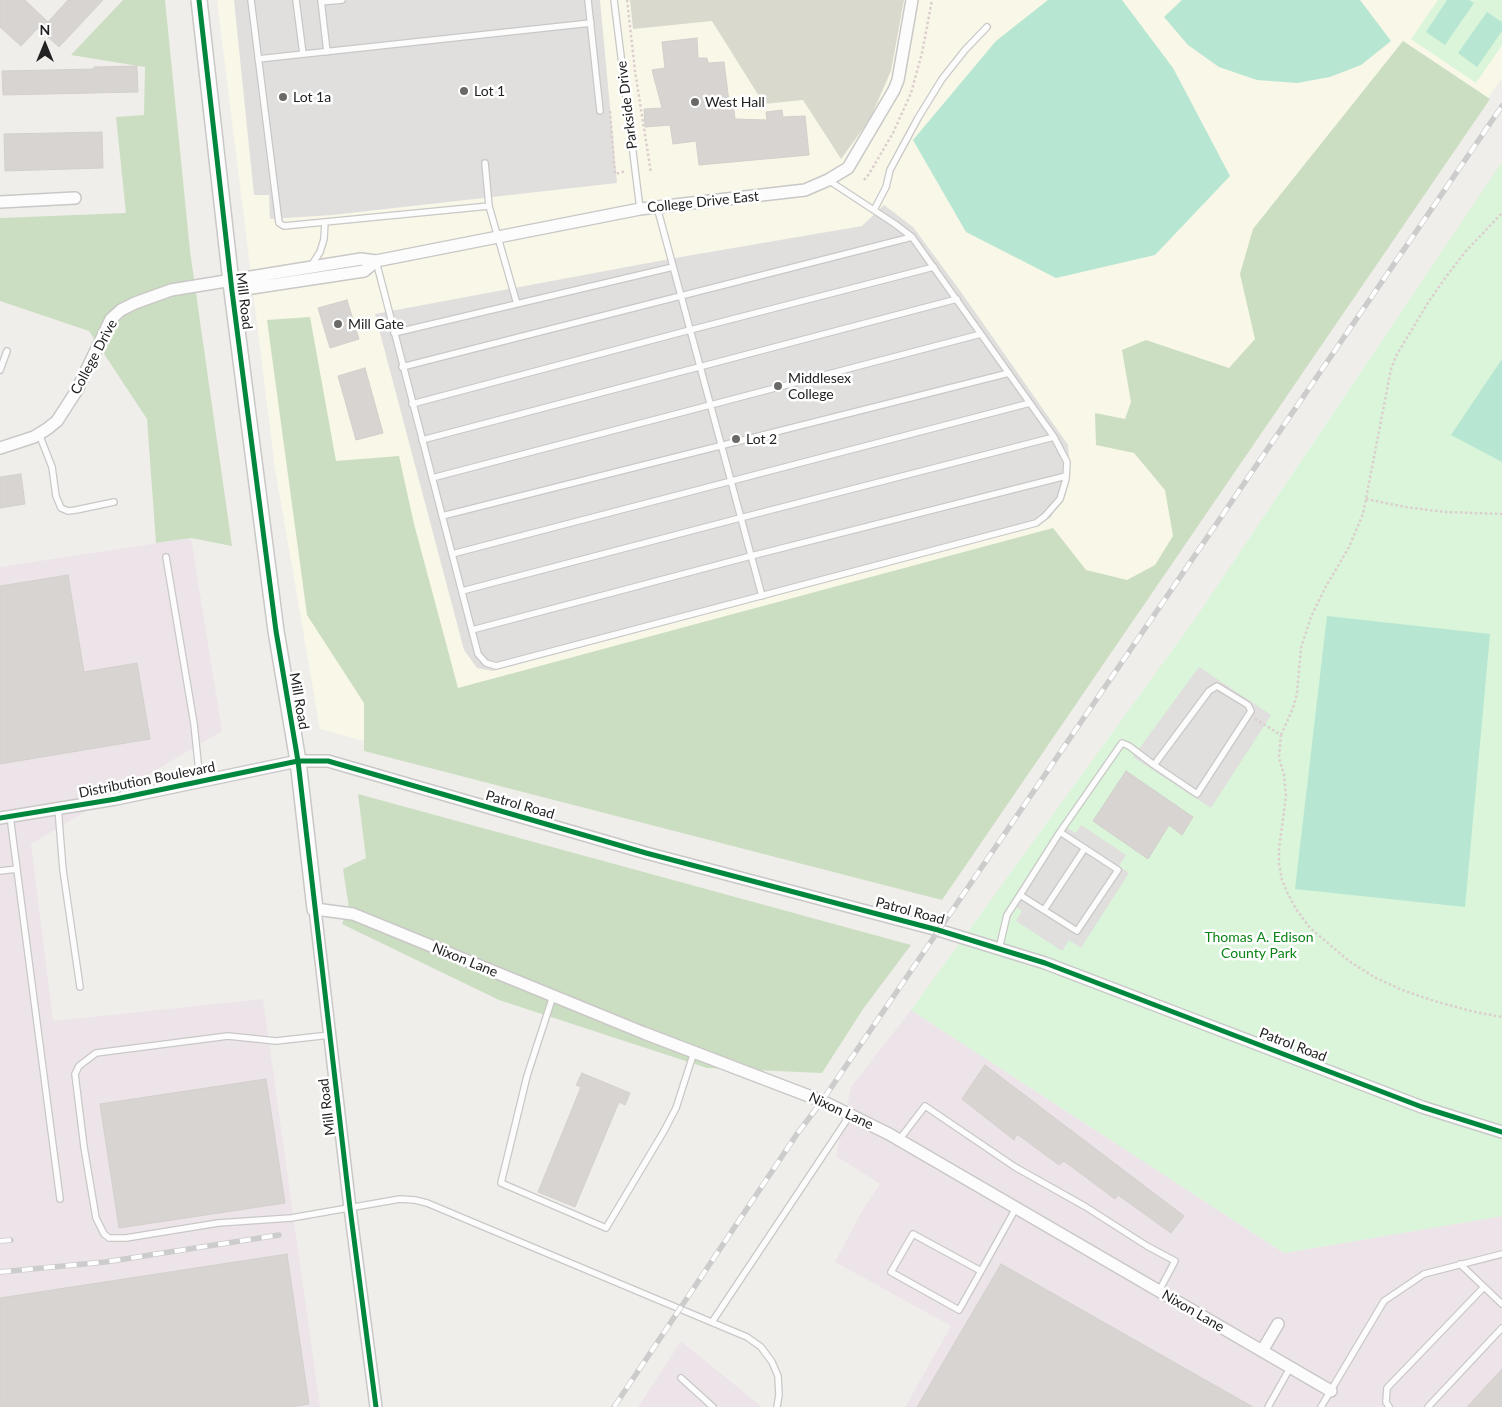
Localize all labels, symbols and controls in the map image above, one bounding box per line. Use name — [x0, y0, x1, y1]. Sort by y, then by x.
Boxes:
north arrow — [20, 20, 70, 70]
text: N — [40, 21, 50, 38]
street label: Parkside Drive — [613, 60, 641, 150]
place label: Lot 1 — [474, 83, 505, 99]
marker: Lot 1 — [458, 85, 470, 97]
place label: Lot 1a — [293, 89, 331, 105]
marker: Lot 1a — [277, 91, 289, 103]
place label: West Hall — [705, 94, 765, 110]
marker: West Hall — [689, 96, 701, 108]
street label: College Drive East — [646, 188, 760, 216]
street label: Mill Road — [232, 271, 256, 331]
place label: Mill Gate — [348, 316, 404, 332]
street label: College Drive — [67, 317, 121, 397]
marker: Mill Gate — [332, 318, 344, 330]
place label: Middlesex College — [788, 370, 851, 402]
marker: Middlesex College — [772, 380, 784, 392]
place label: Lot 2 — [746, 431, 777, 447]
marker: Lot 2 — [730, 433, 742, 445]
street label: Mill Road — [286, 671, 312, 731]
street label: Distribution Boulevard — [77, 758, 217, 802]
street label: Patrol Road — [484, 787, 556, 823]
street label: Patrol Road — [874, 894, 946, 928]
park label: Thomas A. Edison County Park — [1204, 929, 1314, 962]
street label: Nixon Lane — [430, 939, 500, 981]
street label: Patrol Road — [1257, 1024, 1329, 1066]
street label: Mill Road — [315, 1077, 339, 1137]
street label: Nixon Lane — [806, 1089, 876, 1133]
street label: Nixon Lane — [1159, 1286, 1227, 1336]

